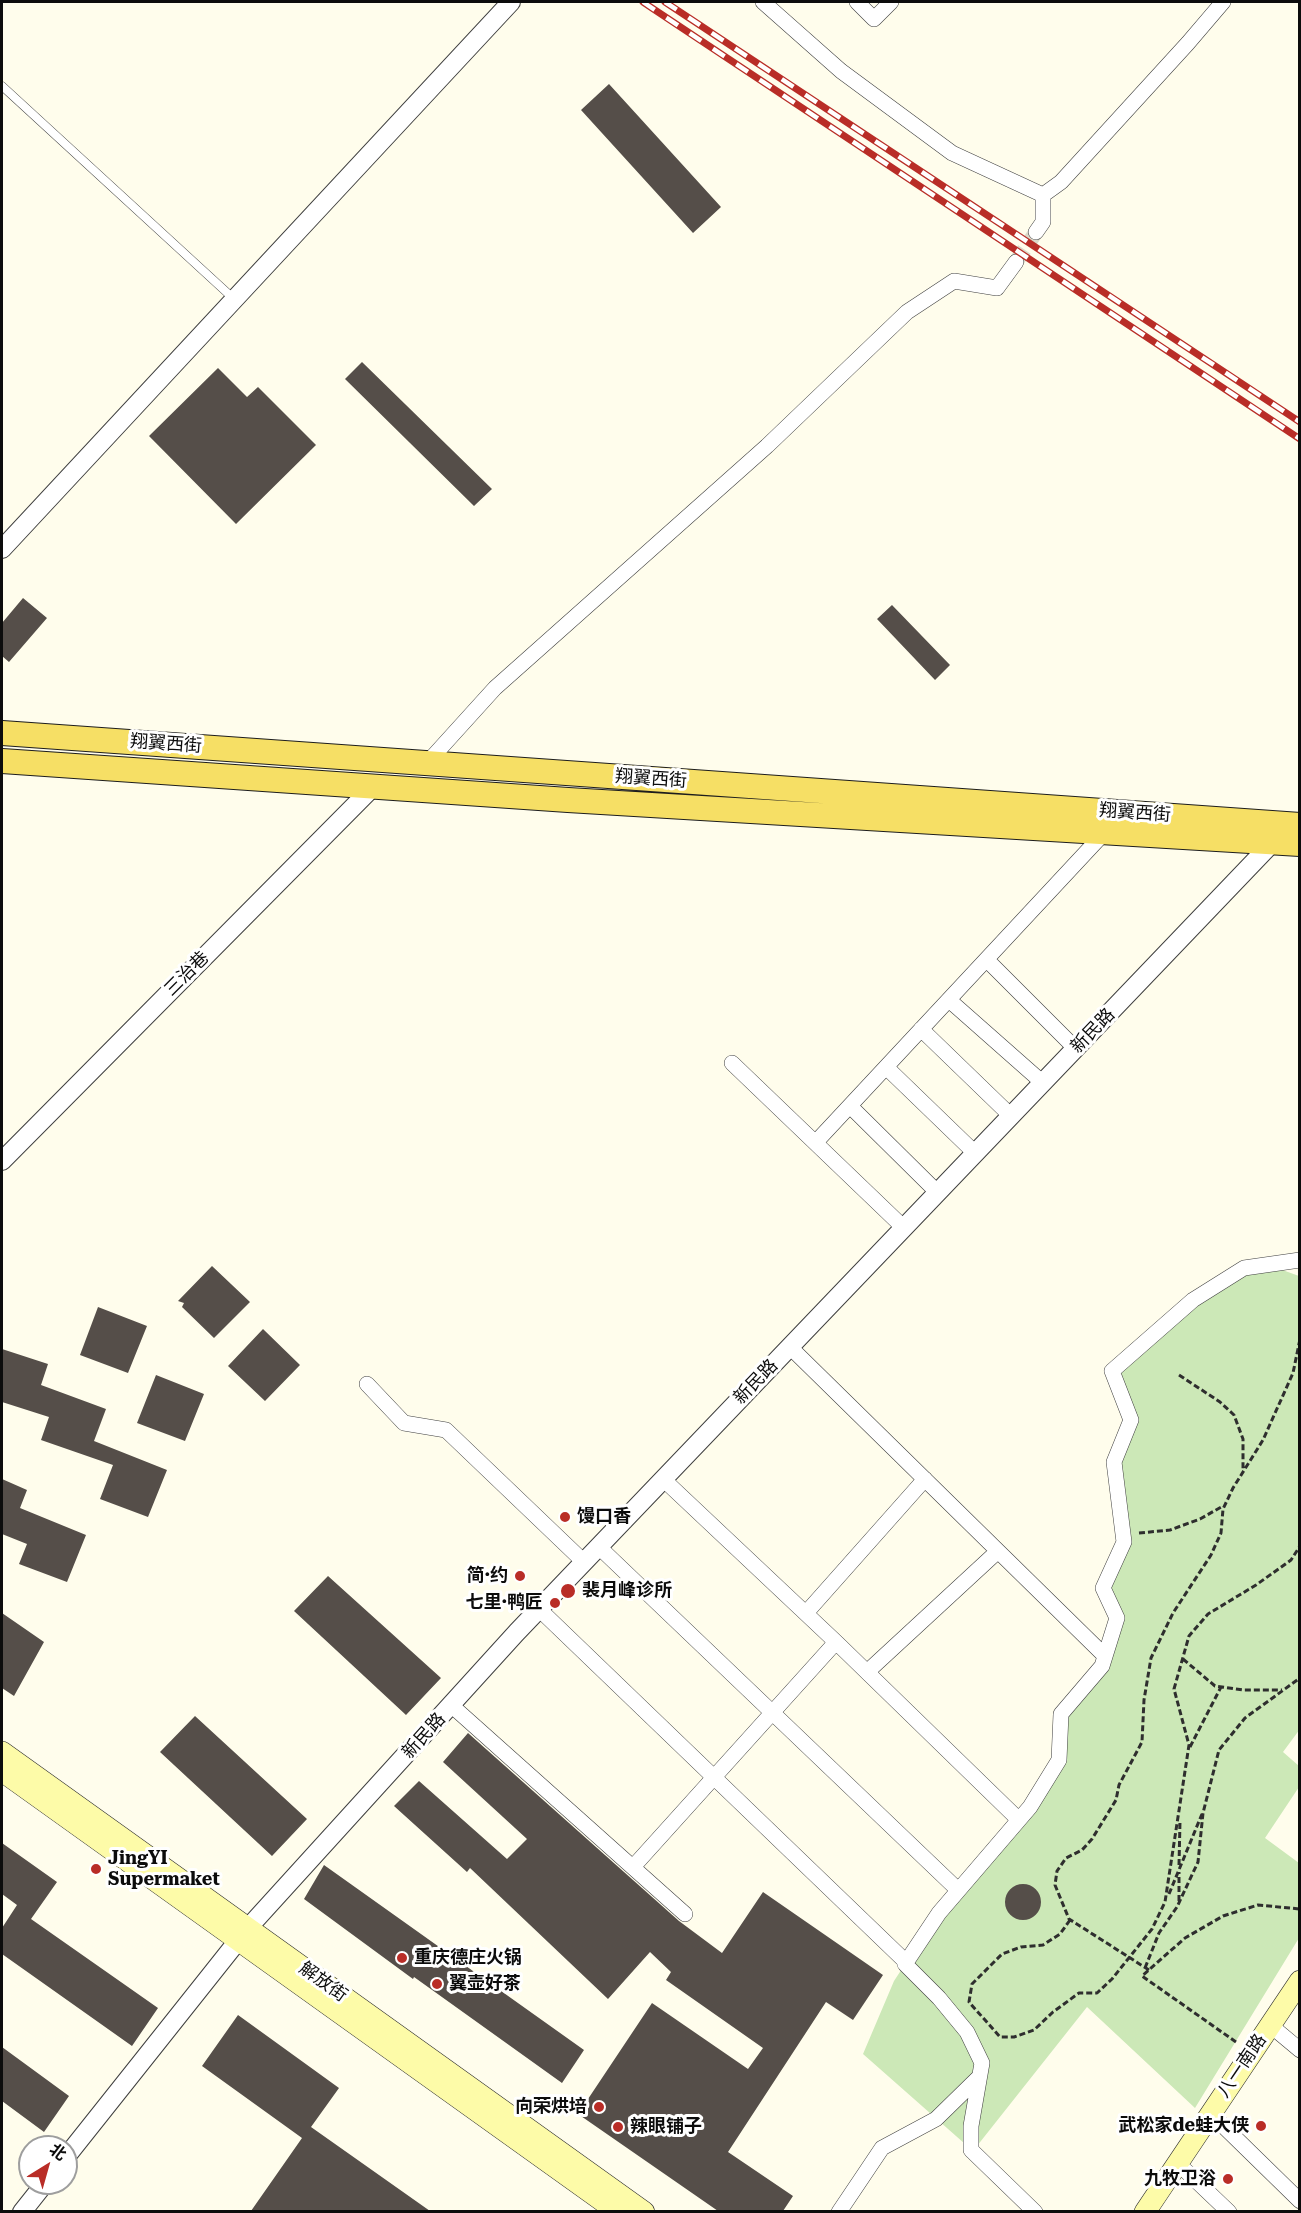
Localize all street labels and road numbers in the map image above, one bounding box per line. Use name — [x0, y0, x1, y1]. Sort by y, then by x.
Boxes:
street label: 翔翼西街 — [129, 731, 203, 757]
street label: 翔翼西街 — [614, 766, 688, 792]
street label: 翔翼西街 — [1098, 800, 1172, 826]
street label: 三治巷 — [160, 947, 214, 1001]
street label: 新民路 — [1066, 1004, 1120, 1058]
street label: 新民路 — [729, 1355, 783, 1409]
street label: 新民路 — [398, 1709, 450, 1763]
street label: 解放街 — [295, 1957, 351, 2007]
street label: 八一南路 — [1213, 2030, 1271, 2102]

